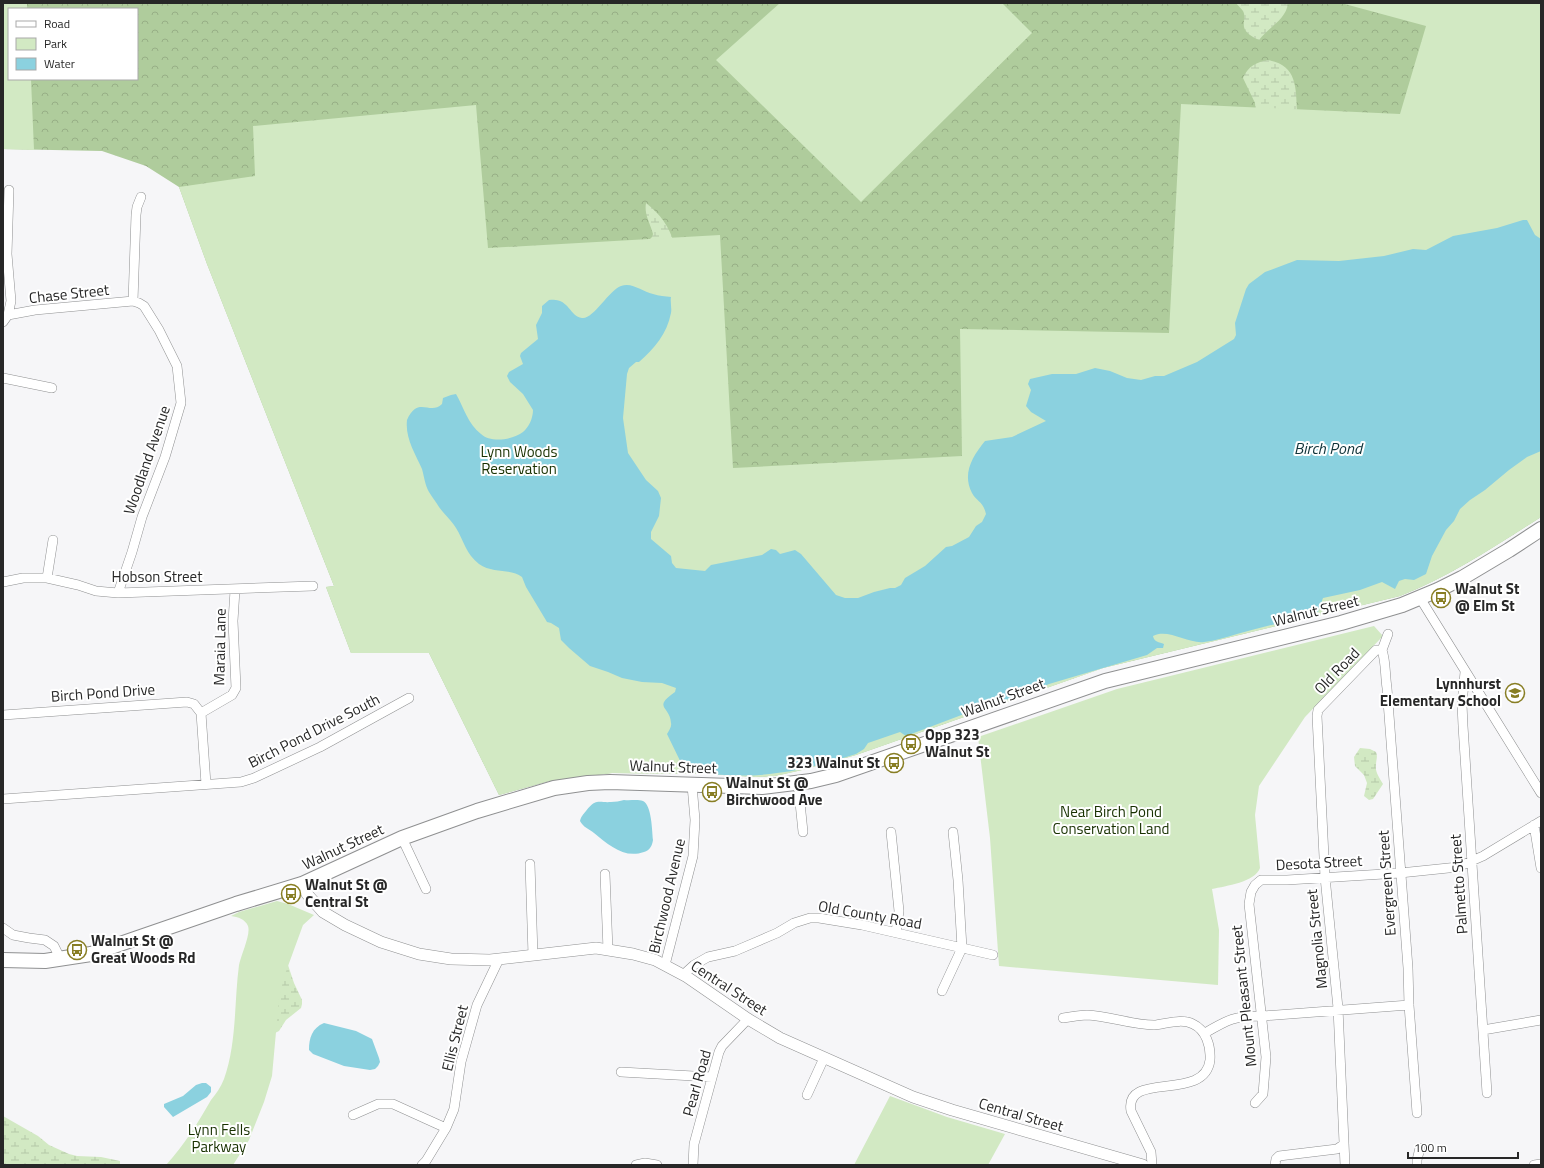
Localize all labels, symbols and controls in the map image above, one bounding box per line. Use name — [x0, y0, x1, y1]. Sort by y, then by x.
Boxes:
legend — [8, 8, 138, 80]
text: Road — [44, 14, 70, 33]
text: Park — [44, 34, 67, 53]
text: Water — [44, 54, 75, 73]
street label: Chase Street — [28, 278, 111, 309]
street label: Woodland Avenue — [117, 402, 176, 517]
water label: Birch Pond — [1294, 436, 1364, 460]
park label: Lynn Woods Reservation — [481, 440, 557, 480]
street label: Hobson Street — [112, 565, 203, 588]
place label: Walnut St @ Elm St — [1455, 577, 1520, 617]
bus stop icon: Walnut St @ Elm St — [1430, 587, 1452, 609]
street label: Walnut Street — [1271, 589, 1362, 632]
street label: Maraia Lane — [207, 608, 232, 686]
street label: Old Road — [1309, 642, 1365, 699]
street label: Walnut Street — [958, 672, 1048, 723]
place label: Lynnhurst Elementary School — [1380, 672, 1502, 712]
street label: Birch Pond Drive — [50, 677, 156, 708]
school or university icon: Lynnhurst Elementary School — [1504, 682, 1526, 704]
street label: Birch Pond Drive South — [244, 687, 384, 774]
place label: Opp 323 Walnut St — [925, 723, 990, 763]
bus stop icon: Opp 323 Walnut St — [900, 733, 922, 755]
place label: 323 Walnut St — [787, 751, 881, 774]
bus stop icon: 323 Walnut St — [883, 752, 905, 774]
street label: Walnut Street — [629, 753, 718, 780]
place label: Walnut St @ Birchwood Ave — [726, 771, 823, 811]
bus stop icon: Walnut St @ Birchwood Ave — [701, 781, 723, 803]
park label: Near Birch Pond Conservation Land — [1053, 800, 1169, 840]
street label: Walnut Street — [298, 817, 388, 875]
street label: Evergreen Street — [1371, 829, 1402, 937]
street label: Palmetto Street — [1443, 832, 1473, 935]
street label: Birchwood Avenue — [642, 836, 691, 956]
street label: Desota Street — [1275, 849, 1364, 876]
place label: Walnut St @ Central St — [305, 873, 388, 913]
bus stop icon: Walnut St @ Central St — [280, 883, 302, 905]
street label: Magnolia Street — [1300, 887, 1333, 990]
street label: Old County Road — [816, 894, 924, 935]
street label: Mount Pleasant Street — [1225, 923, 1262, 1068]
place label: Walnut St @ Great Woods Rd — [91, 929, 196, 969]
bus stop icon: Walnut St @ Great Woods Rd — [66, 939, 88, 961]
street label: Central Street — [687, 954, 773, 1021]
street label: Ellis Street — [435, 1002, 474, 1073]
street label: Pearl Road — [676, 1047, 717, 1119]
street label: Central Street — [976, 1091, 1067, 1138]
park label: Lynn Fells Parkway — [188, 1118, 250, 1158]
scale bar — [1408, 1134, 1518, 1160]
text: 100 m — [1414, 1138, 1447, 1157]

